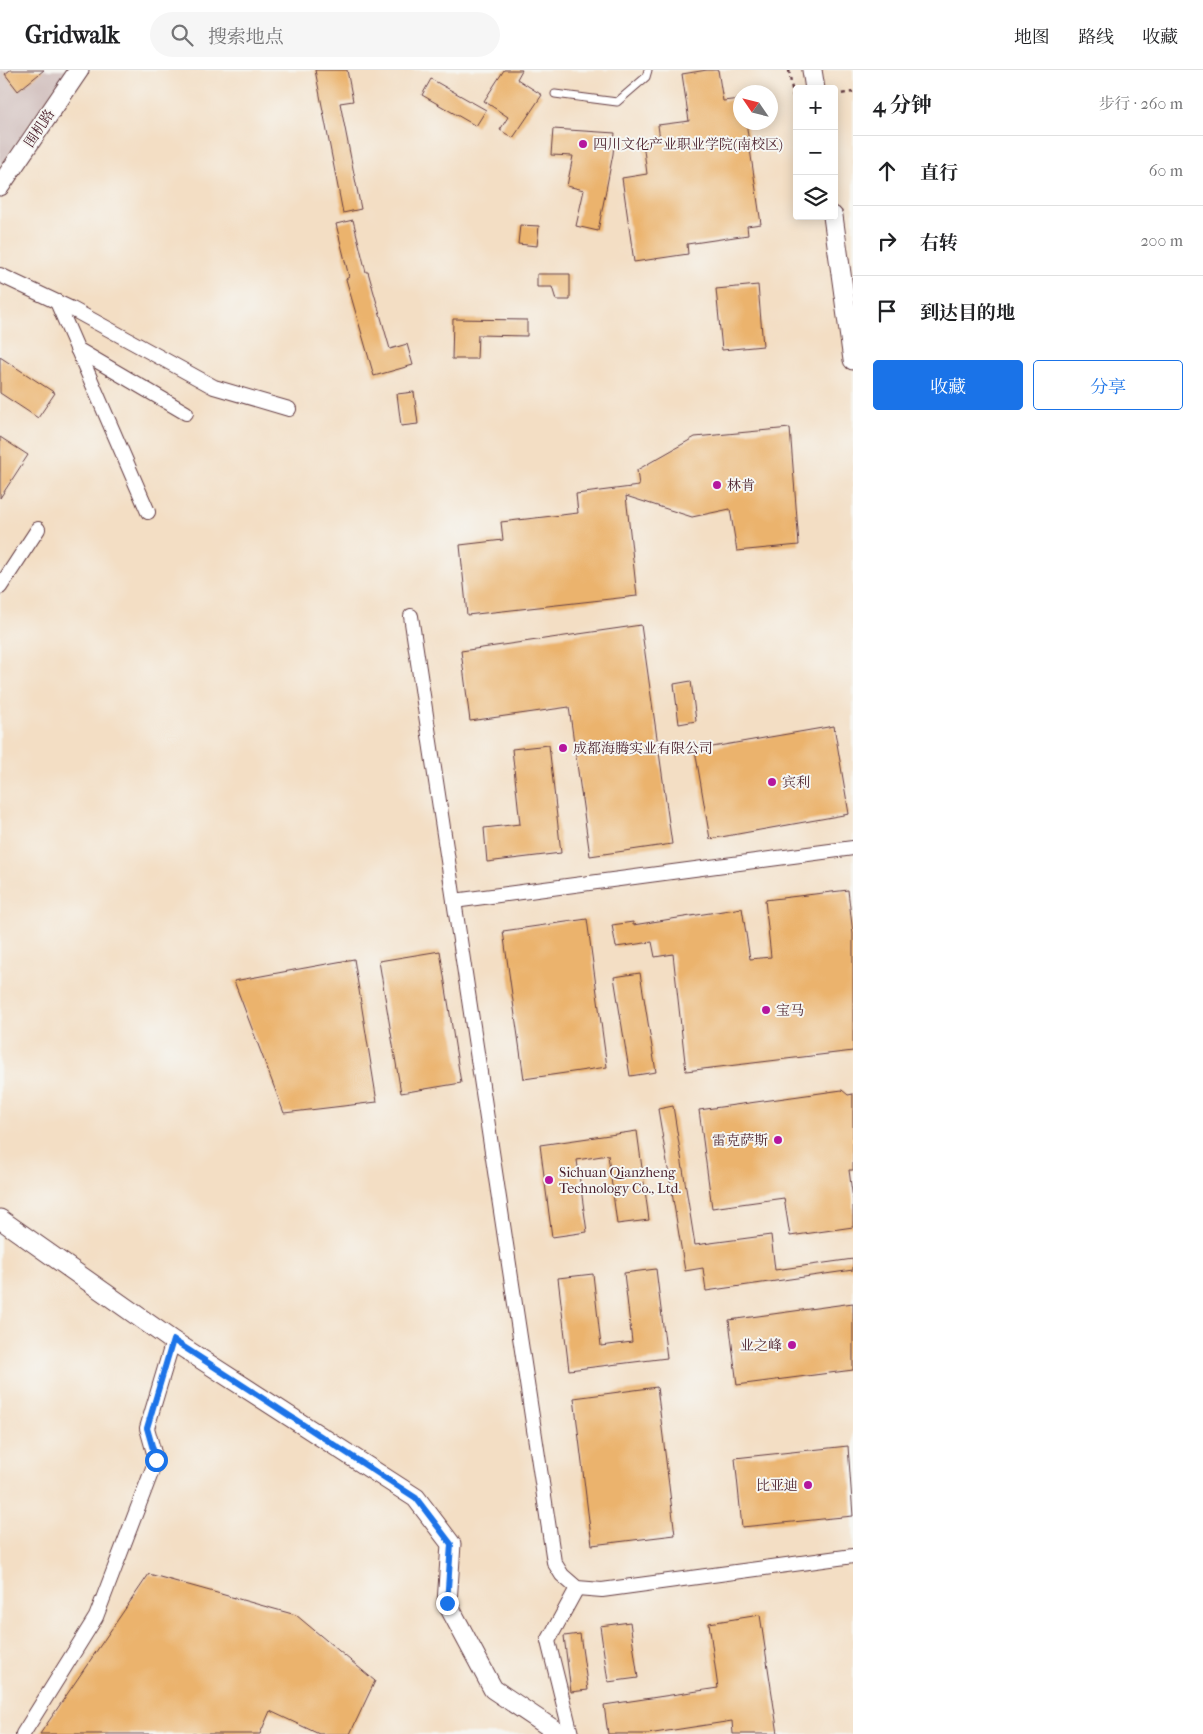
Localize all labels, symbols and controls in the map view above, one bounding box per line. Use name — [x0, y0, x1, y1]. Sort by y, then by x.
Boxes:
search box — [150, 12, 500, 57]
text: Gridwalk — [25, 21, 120, 49]
icon: search — [168, 21, 196, 49]
text: 搜索地点 — [208, 26, 284, 48]
text: 地图 — [1014, 27, 1050, 48]
text: 路线 — [1078, 27, 1114, 48]
text: 收藏 — [1142, 27, 1178, 48]
north arrow — [733, 85, 778, 130]
map controls — [793, 85, 838, 220]
button: + — [793, 85, 838, 130]
text: 4 分钟 — [873, 93, 932, 117]
text: 步行 · 260 m — [1098, 94, 1183, 113]
street label: 围机路 — [21, 106, 58, 150]
button: − — [793, 130, 838, 175]
place label: 四川文化产业职业学院(南校区) — [593, 136, 783, 153]
marker: 四川文化产业职业学院(南校区) — [577, 138, 589, 150]
icon: ahead — [873, 157, 901, 185]
text: 60 m — [1149, 161, 1183, 180]
text: 直行 — [920, 162, 958, 184]
button: layers — [793, 175, 838, 220]
icon: right — [873, 227, 901, 255]
text: 200 m — [1140, 231, 1183, 250]
text: 右转 — [920, 232, 958, 254]
icon: arrive — [873, 297, 901, 325]
text: 到达目的地 — [920, 302, 1015, 324]
button: 收藏 — [873, 360, 1023, 410]
button: 分享 — [1033, 360, 1183, 410]
place label: 林肯 — [727, 477, 755, 494]
marker: 林肯 — [711, 479, 723, 491]
place label: 成都海腾实业有限公司 — [573, 740, 713, 757]
marker: 成都海腾实业有限公司 — [557, 742, 569, 754]
place label: 宾利 — [782, 774, 810, 791]
marker: 宾利 — [766, 776, 778, 788]
place label: 宝马 — [776, 1002, 804, 1019]
marker: 宝马 — [760, 1004, 772, 1016]
place label: 雷克萨斯 — [712, 1132, 768, 1149]
marker: 雷克萨斯 — [772, 1134, 784, 1146]
place label: Sichuan Qianzheng Technology Co., Ltd. — [559, 1164, 682, 1197]
marker: Sichuan Qianzheng Technology Co., Ltd. — [543, 1174, 555, 1186]
place label: 业之峰 — [740, 1337, 782, 1354]
marker: 业之峰 — [786, 1339, 798, 1351]
route start — [145, 1449, 168, 1472]
place label: 比亚迪 — [756, 1477, 798, 1494]
marker: 比亚迪 — [802, 1479, 814, 1491]
route end — [436, 1592, 459, 1615]

